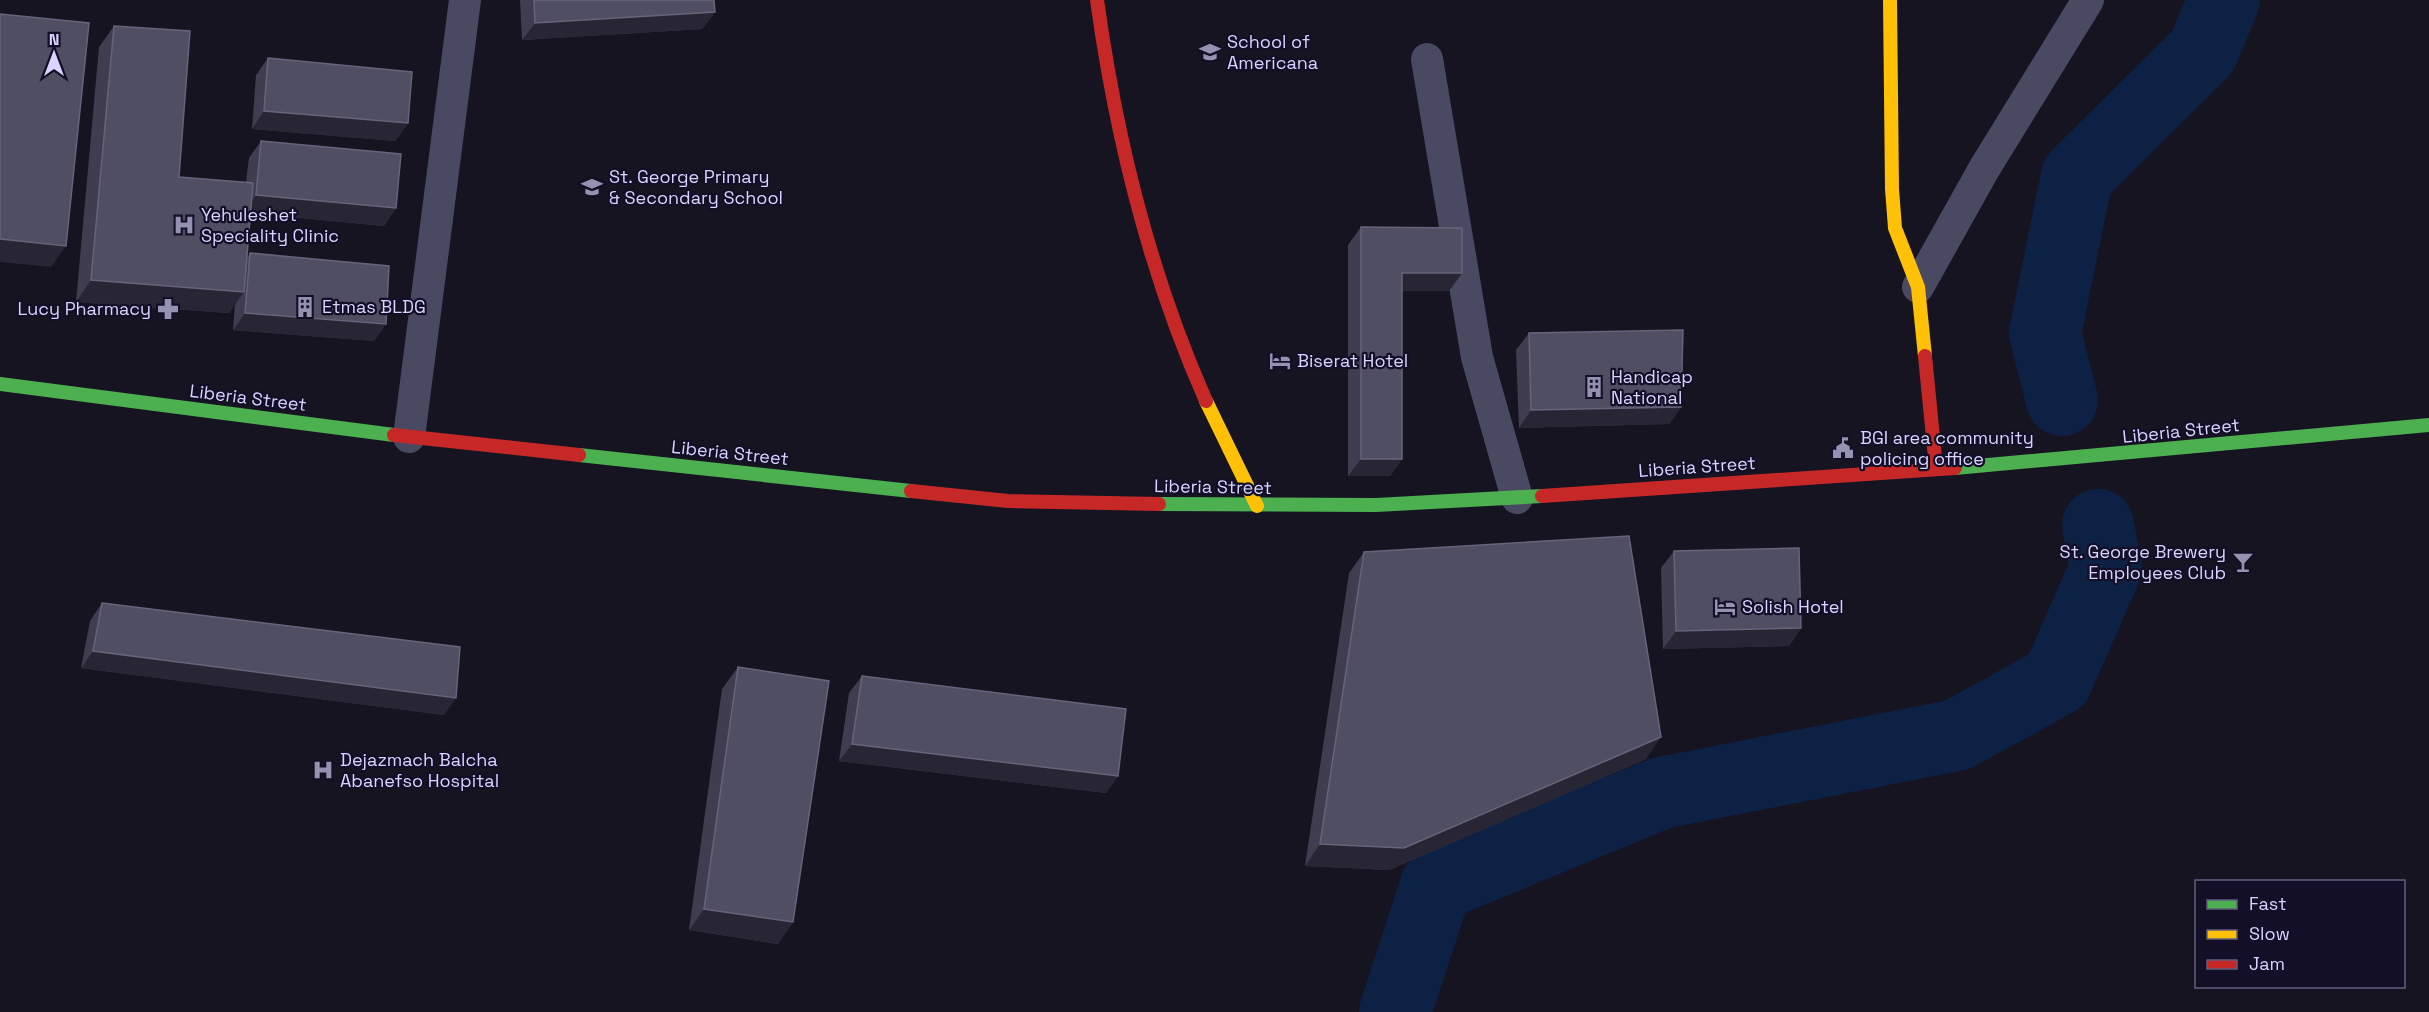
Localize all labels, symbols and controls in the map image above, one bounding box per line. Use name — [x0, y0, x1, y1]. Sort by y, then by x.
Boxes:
north arrow — [24, 24, 84, 84]
text: N — [49, 29, 59, 50]
place label: School of Americana — [1227, 30, 1318, 74]
school or university icon: School of Americana — [1198, 40, 1222, 64]
place label: St. George Primary & Secondary School — [609, 165, 783, 209]
school or university icon: St. George Primary & Secondary School — [580, 175, 604, 199]
place label: Yehuleshet Speciality Clinic — [201, 203, 339, 247]
hospital icon: Yehuleshet Speciality Clinic — [172, 213, 196, 237]
building icon: Etmas BLDG — [293, 295, 317, 319]
place label: Etmas BLDG — [322, 295, 426, 318]
place label: Lucy Pharmacy — [17, 297, 151, 320]
pharmacy icon: Lucy Pharmacy — [156, 297, 180, 321]
hotel icon: Biserat Hotel — [1268, 349, 1292, 373]
place label: Biserat Hotel — [1297, 349, 1408, 372]
place label: Handicap National — [1611, 365, 1693, 409]
building icon: Handicap National — [1582, 375, 1606, 399]
street label: Liberia Street — [188, 379, 308, 416]
street label: Liberia Street — [2121, 413, 2241, 448]
place label: BGI area community policing office — [1860, 426, 2034, 470]
street label: Liberia Street — [670, 435, 790, 470]
public building icon: BGI area community policing office — [1831, 436, 1855, 460]
street label: Liberia Street — [1637, 451, 1756, 482]
street label: Liberia Street — [1154, 474, 1272, 499]
place label: St. George Brewery Employees Club — [2060, 540, 2226, 584]
bar icon: St. George Brewery Employees Club — [2231, 550, 2255, 574]
hotel icon: Solish Hotel — [1713, 595, 1737, 619]
place label: Solish Hotel — [1742, 595, 1844, 618]
place label: Dejazmach Balcha Abanefso Hospital — [340, 748, 499, 792]
hospital icon: Dejazmach Balcha Abanefso Hospital — [311, 758, 335, 782]
legend — [2195, 880, 2405, 988]
text: Fast — [2249, 892, 2286, 915]
text: Slow — [2249, 922, 2290, 945]
text: Jam — [2249, 952, 2285, 975]

